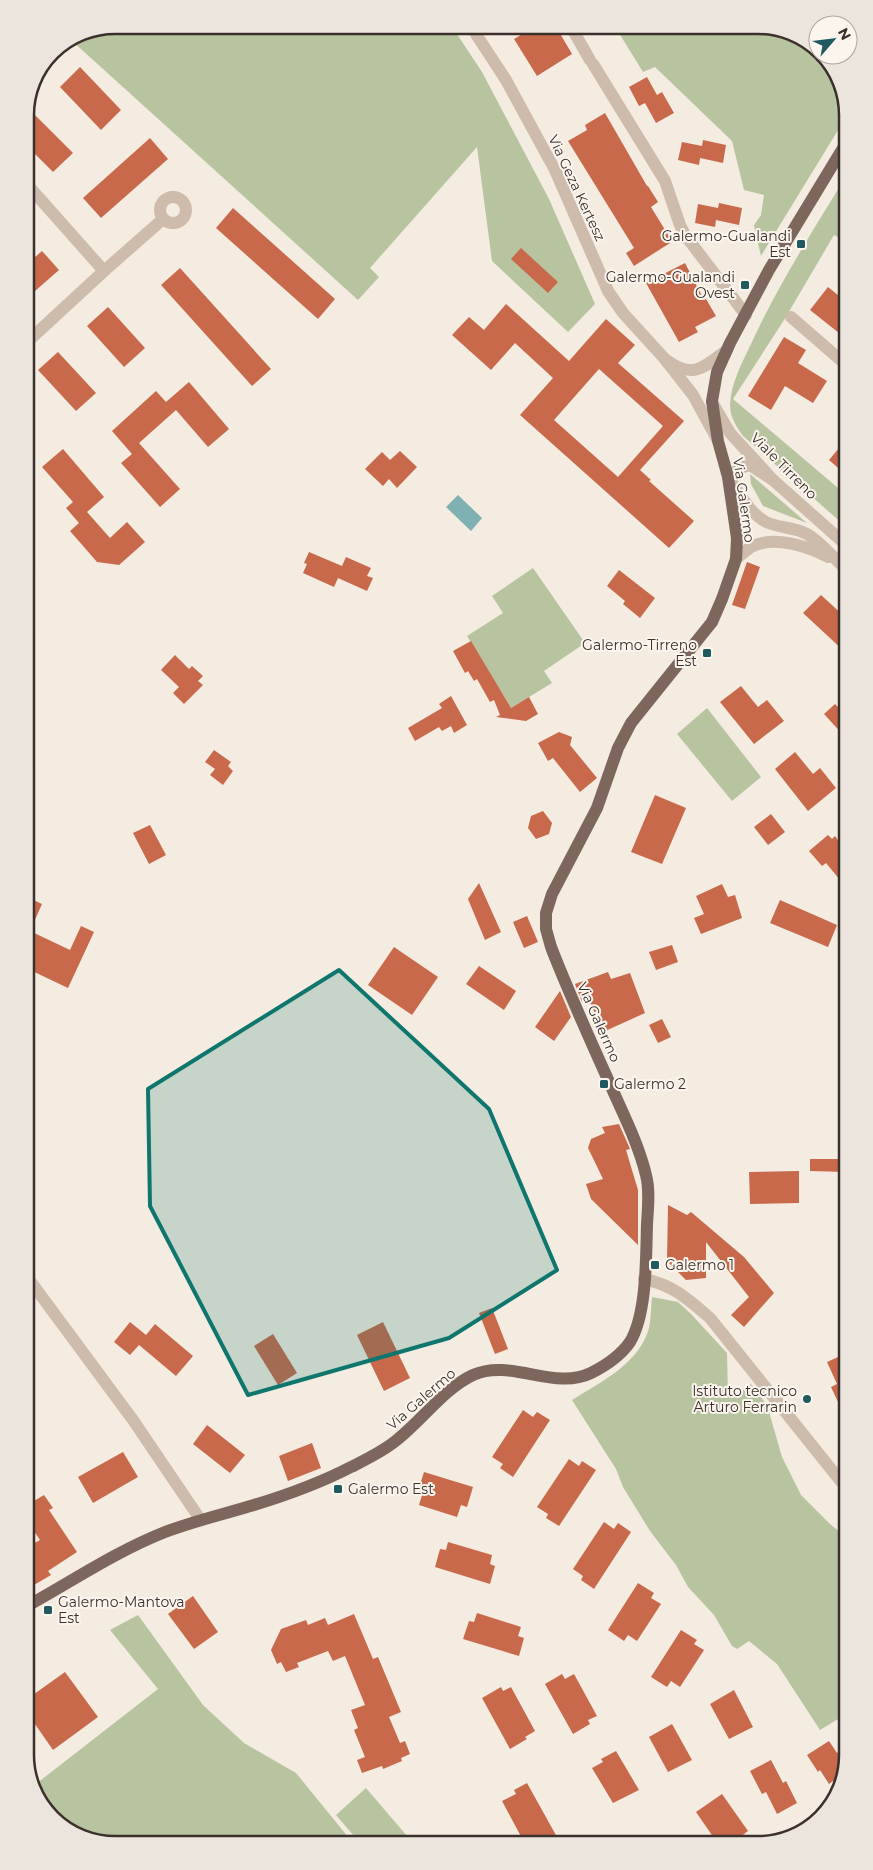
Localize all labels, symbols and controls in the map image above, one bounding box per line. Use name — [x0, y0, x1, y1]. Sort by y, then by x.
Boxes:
north arrow — [808, 15, 858, 65]
text: N — [834, 25, 855, 43]
street label: Via Geza Kertesz — [544, 132, 610, 244]
place label: Galermo-Gualandi Est — [662, 227, 791, 261]
marker: Galermo-Gualandi Est — [795, 238, 807, 250]
place label: Galermo-Gualandi Ovest — [606, 268, 735, 302]
marker: Galermo-Gualandi Ovest — [739, 279, 751, 291]
street label: Viale Tirreno — [747, 429, 821, 503]
street label: Via Galermo — [729, 456, 759, 544]
place label: Galermo-Tirreno Est — [582, 636, 697, 670]
marker: Galermo-Tirreno Est — [701, 647, 713, 659]
street label: Via Galermo — [573, 979, 625, 1065]
place label: Galermo 2 — [614, 1075, 686, 1093]
marker: Galermo 2 — [598, 1078, 610, 1090]
place label: Galermo 1 — [665, 1256, 734, 1274]
marker: Galermo 1 — [649, 1259, 661, 1271]
street label: Via Galermo — [383, 1364, 459, 1434]
place label: Istituto tecnico Arturo Ferrarin — [692, 1382, 797, 1416]
marker: Istituto tecnico Arturo Ferrarin — [801, 1393, 813, 1405]
place label: Galermo Est — [348, 1480, 434, 1498]
marker: Galermo Est — [332, 1483, 344, 1495]
place label: Galermo-Mantova Est — [58, 1593, 185, 1627]
marker: Galermo-Mantova Est — [42, 1604, 54, 1616]

